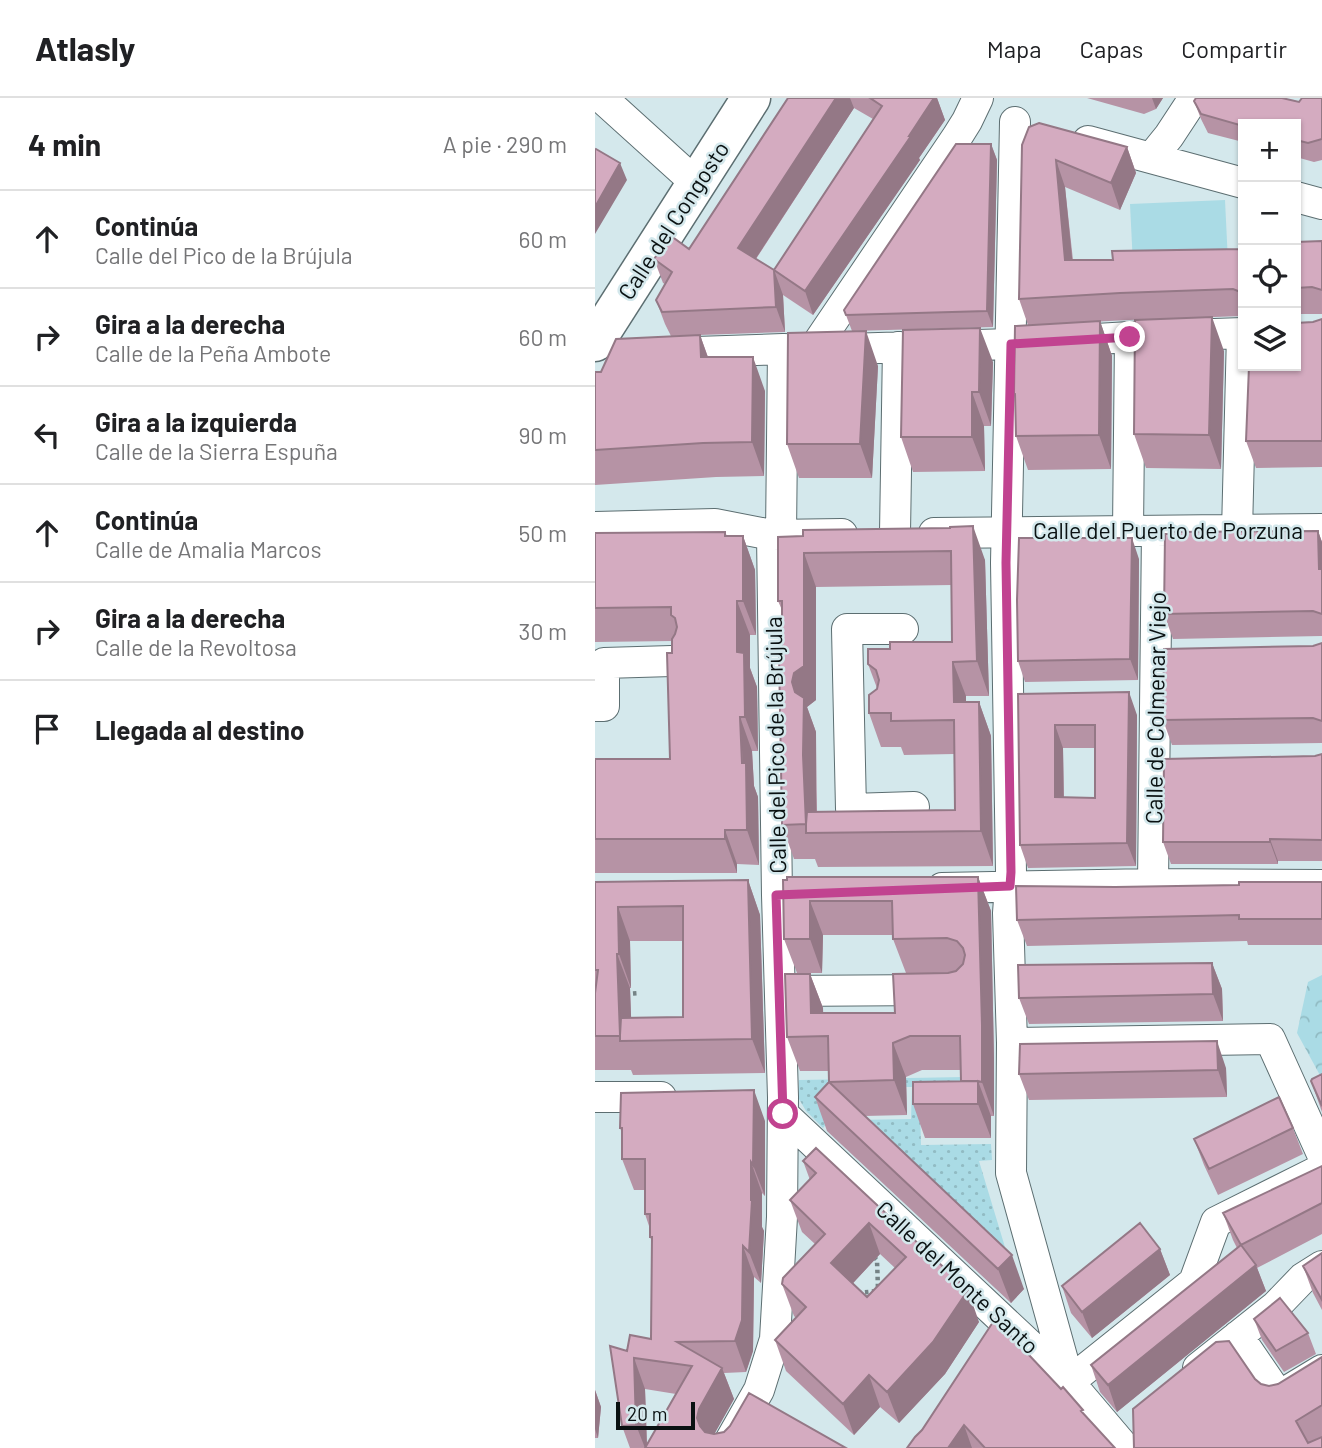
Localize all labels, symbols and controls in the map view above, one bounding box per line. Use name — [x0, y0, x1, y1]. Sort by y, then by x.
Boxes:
text: Atlasly — [35, 28, 135, 68]
text: Mapa — [987, 34, 1042, 63]
text: Capas — [1080, 34, 1143, 63]
text: Compartir — [1181, 34, 1287, 63]
map controls — [1238, 119, 1301, 371]
button: + — [1238, 119, 1301, 182]
text: 4 min — [28, 126, 101, 162]
text: A pie · 290 m — [443, 130, 567, 158]
street label: Calle del Congosto — [611, 136, 735, 304]
button: − — [1238, 182, 1301, 245]
text: Continúa — [95, 210, 198, 241]
icon: ahead — [28, 220, 66, 258]
text: 60 m — [519, 225, 567, 253]
text: Calle del Pico de la Brújula — [95, 241, 352, 269]
button: locate — [1238, 245, 1301, 308]
text: Gira a la derecha — [95, 308, 285, 339]
button: layers — [1238, 308, 1301, 371]
icon: right — [28, 318, 66, 356]
route end — [1114, 321, 1145, 352]
text: 60 m — [519, 323, 567, 351]
text: Calle de la Peña Ambote — [95, 339, 331, 367]
text: Gira a la izquierda — [95, 406, 297, 437]
icon: left — [28, 416, 66, 454]
text: 90 m — [518, 421, 567, 449]
text: Calle de la Sierra Espuña — [95, 437, 338, 465]
text: Continúa — [95, 504, 198, 535]
icon: ahead — [28, 514, 66, 552]
street label: Calle del Puerto de Porzuna — [1033, 516, 1303, 544]
text: 50 m — [519, 519, 567, 547]
text: Calle de Amalia Marcos — [95, 535, 322, 563]
street label: Calle de Colmenar Viejo — [1139, 592, 1171, 824]
text: Gira a la derecha — [95, 602, 285, 633]
icon: right — [28, 612, 66, 650]
street label: Calle del Pico de la Brújula — [759, 616, 791, 874]
text: 30 m — [519, 617, 567, 645]
text: Calle de la Revoltosa — [95, 633, 297, 661]
icon: arrive — [28, 710, 66, 748]
text: Llegada al destino — [95, 714, 304, 745]
route start — [767, 1098, 798, 1129]
street label: Calle del Monte Santo — [871, 1194, 1045, 1360]
scale bar — [616, 1399, 695, 1431]
text: 20 m — [627, 1402, 667, 1425]

